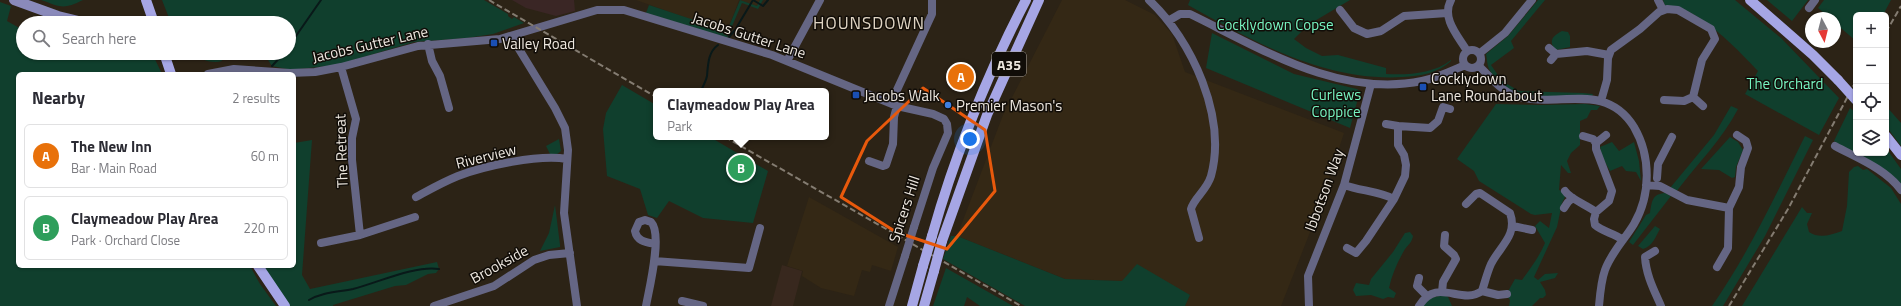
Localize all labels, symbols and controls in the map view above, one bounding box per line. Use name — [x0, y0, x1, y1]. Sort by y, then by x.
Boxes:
street label: Jacobs Gutter Lane — [689, 6, 809, 64]
district label: HOUNSDOWN — [813, 10, 925, 36]
north arrow — [1805, 12, 1841, 48]
map controls — [1853, 12, 1889, 156]
button: + — [1853, 12, 1889, 48]
park label: Cocklydown Copse — [1216, 13, 1334, 36]
search box — [16, 16, 296, 60]
street label: Jacobs Gutter Lane — [310, 19, 430, 69]
icon: search — [30, 27, 52, 49]
text: Search here — [62, 27, 136, 50]
place label: Valley Road — [502, 32, 575, 55]
marker: Valley Road — [489, 38, 499, 48]
button: − — [1853, 48, 1889, 84]
road number: A35 — [992, 52, 1026, 76]
pin: A — [948, 62, 974, 92]
place label: Cocklydown Lane Roundabout — [1431, 67, 1543, 107]
park label: The Orchard — [1747, 72, 1823, 95]
marker: Cocklydown Lane Roundabout — [1418, 82, 1428, 92]
park label: Curlews Coppice — [1311, 83, 1361, 123]
place label: Jacobs Walk — [864, 84, 940, 107]
button: locate — [1853, 84, 1889, 120]
text: Nearby — [32, 85, 85, 111]
text: 2 results — [232, 88, 280, 108]
popup — [653, 88, 829, 140]
marker: Jacobs Walk — [851, 90, 861, 100]
text: Claymeadow Play Area — [667, 93, 815, 116]
place label: Premier Mason's — [956, 94, 1062, 117]
marker: Premier Mason's — [943, 100, 953, 110]
street label: The Retreat — [328, 113, 354, 188]
text: Park — [667, 116, 692, 136]
button: layers — [1853, 120, 1889, 156]
your location — [960, 129, 980, 149]
text: The New Inn — [71, 135, 152, 158]
street label: Riverview — [453, 137, 519, 175]
street label: Ibbotson Way — [1298, 145, 1350, 235]
text: A — [42, 146, 50, 166]
text: 60 m — [251, 146, 279, 166]
pin: B — [728, 153, 754, 183]
text: Bar · Main Road — [71, 158, 157, 178]
street label: Spicers Hill — [882, 173, 926, 245]
text: Claymeadow Play Area — [71, 207, 218, 230]
text: B — [42, 218, 50, 238]
text: 220 m — [243, 218, 279, 238]
text: Park · Orchard Close — [71, 230, 180, 250]
street label: Brookside — [466, 239, 532, 289]

